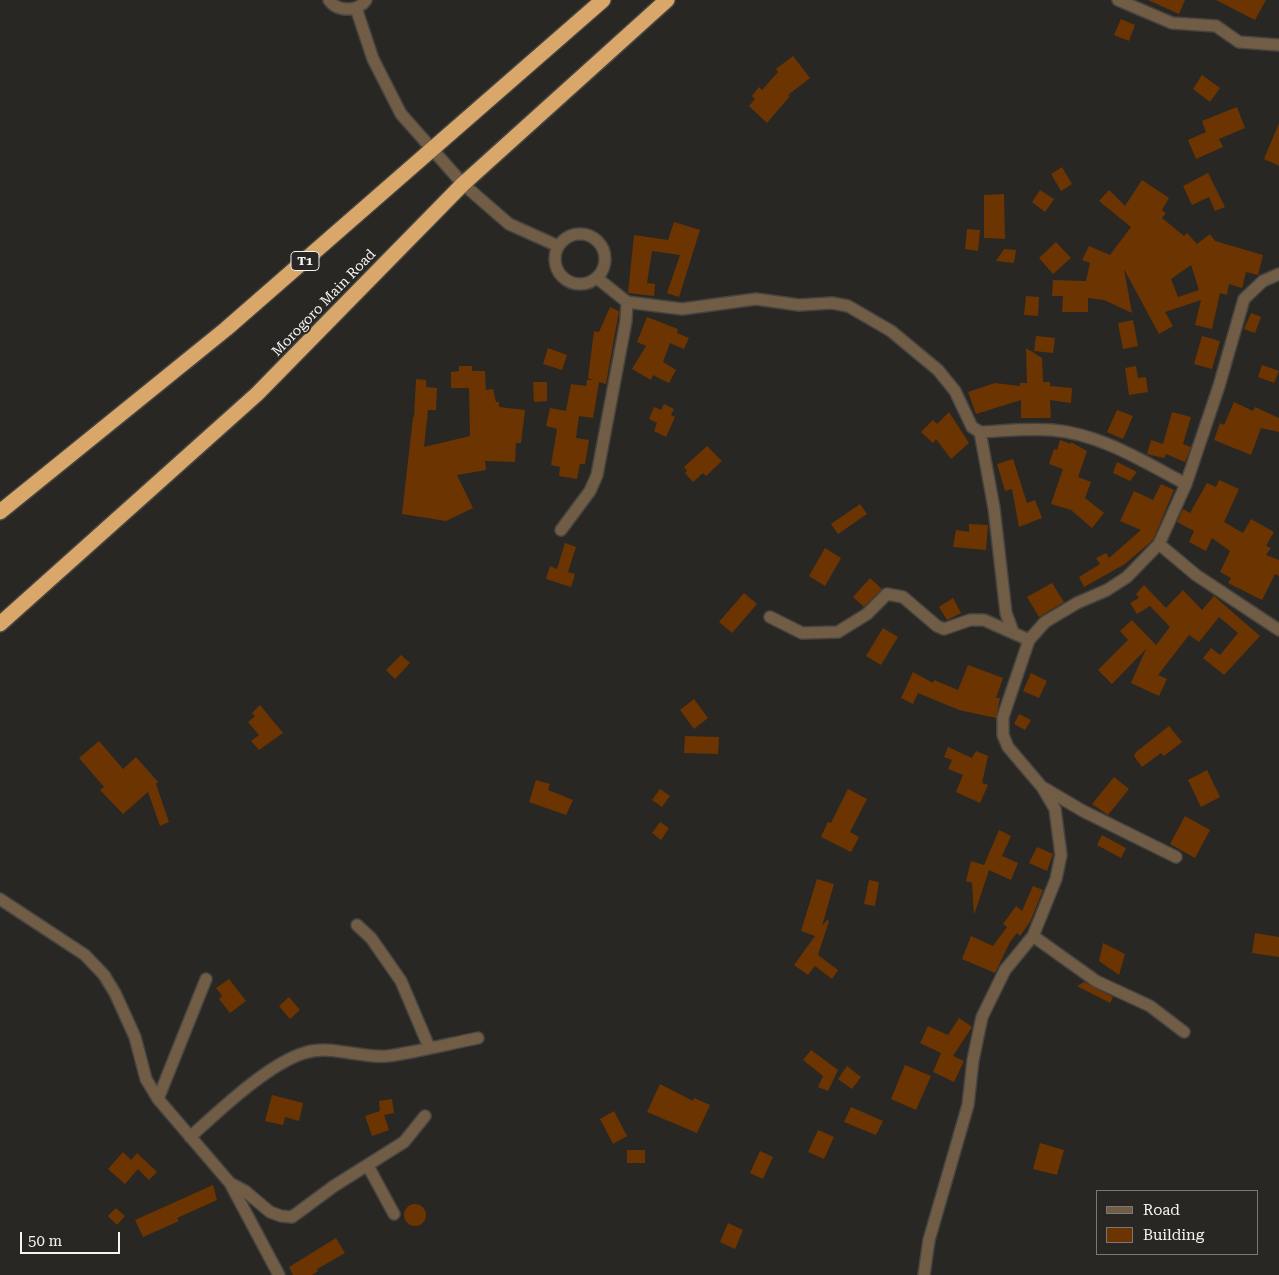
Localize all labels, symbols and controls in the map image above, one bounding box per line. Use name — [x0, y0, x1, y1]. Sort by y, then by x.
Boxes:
street label: Morogoro Main Road — [269, 246, 379, 360]
road number: T1 — [291, 252, 319, 270]
legend — [1096, 1190, 1259, 1255]
text: Road — [1143, 1201, 1180, 1219]
scale bar — [22, 1222, 122, 1254]
text: Building — [1143, 1226, 1204, 1244]
text: 50 m — [28, 1232, 62, 1250]

